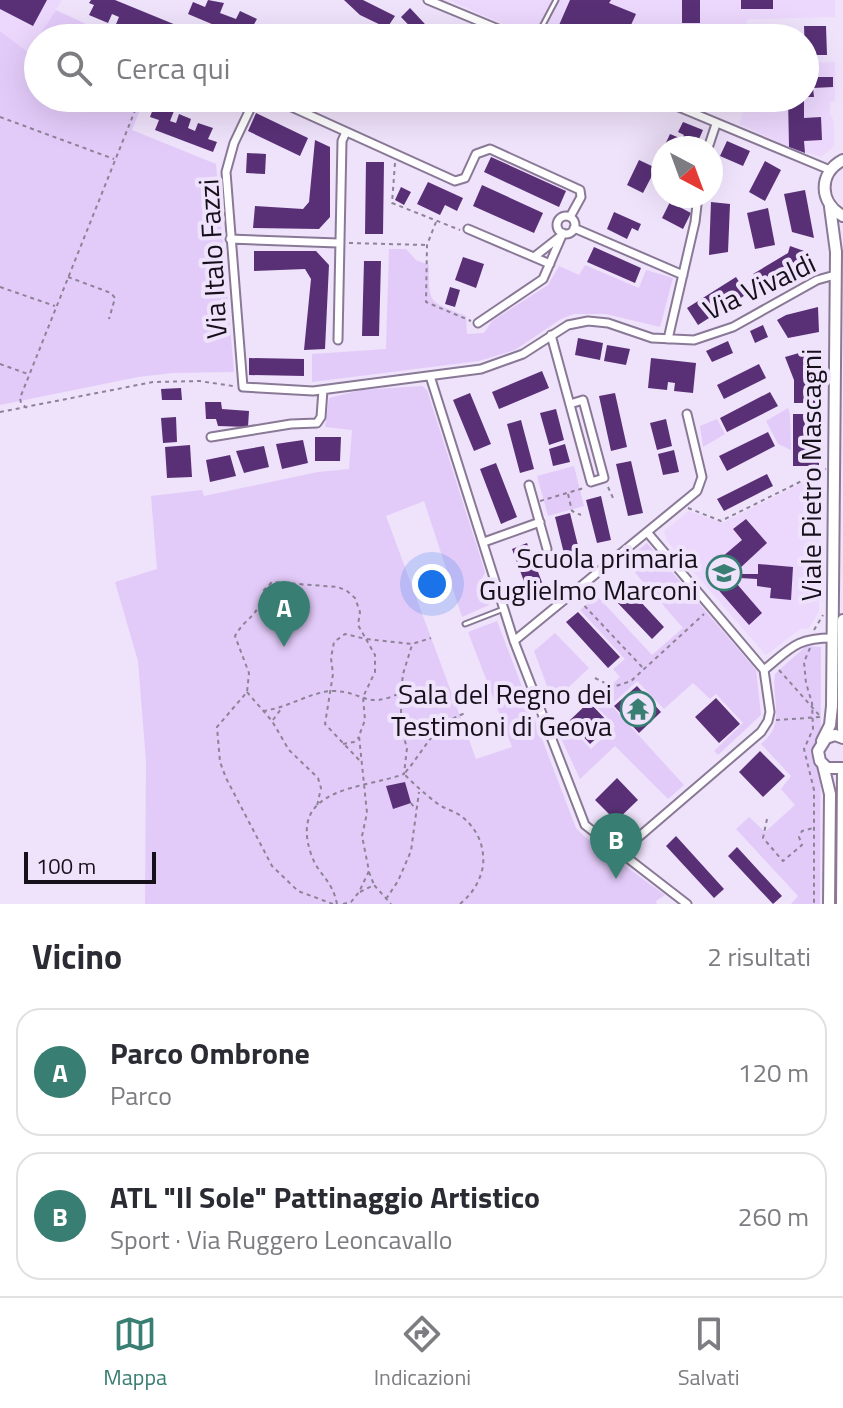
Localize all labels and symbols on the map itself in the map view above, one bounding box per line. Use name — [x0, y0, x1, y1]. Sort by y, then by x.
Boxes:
north arrow — [651, 136, 723, 208]
street label: Via Italo Fazzi — [186, 178, 238, 340]
street label: Via Vivaldi — [696, 241, 822, 331]
street label: Viale Pietro Mascagni — [789, 349, 832, 601]
place label: Scuola primaria Guglielmo Marconi — [479, 536, 698, 611]
school or university icon: Scuola primaria Guglielmo Marconi — [705, 554, 743, 592]
your location — [412, 564, 452, 604]
pin: A — [258, 581, 310, 647]
place label: Sala del Regno dei Testimoni di Geova — [391, 672, 612, 747]
temple icon: Sala del Regno dei Testimoni di Geova — [619, 690, 657, 728]
pin: B — [590, 813, 642, 879]
scale bar — [24, 848, 156, 884]

